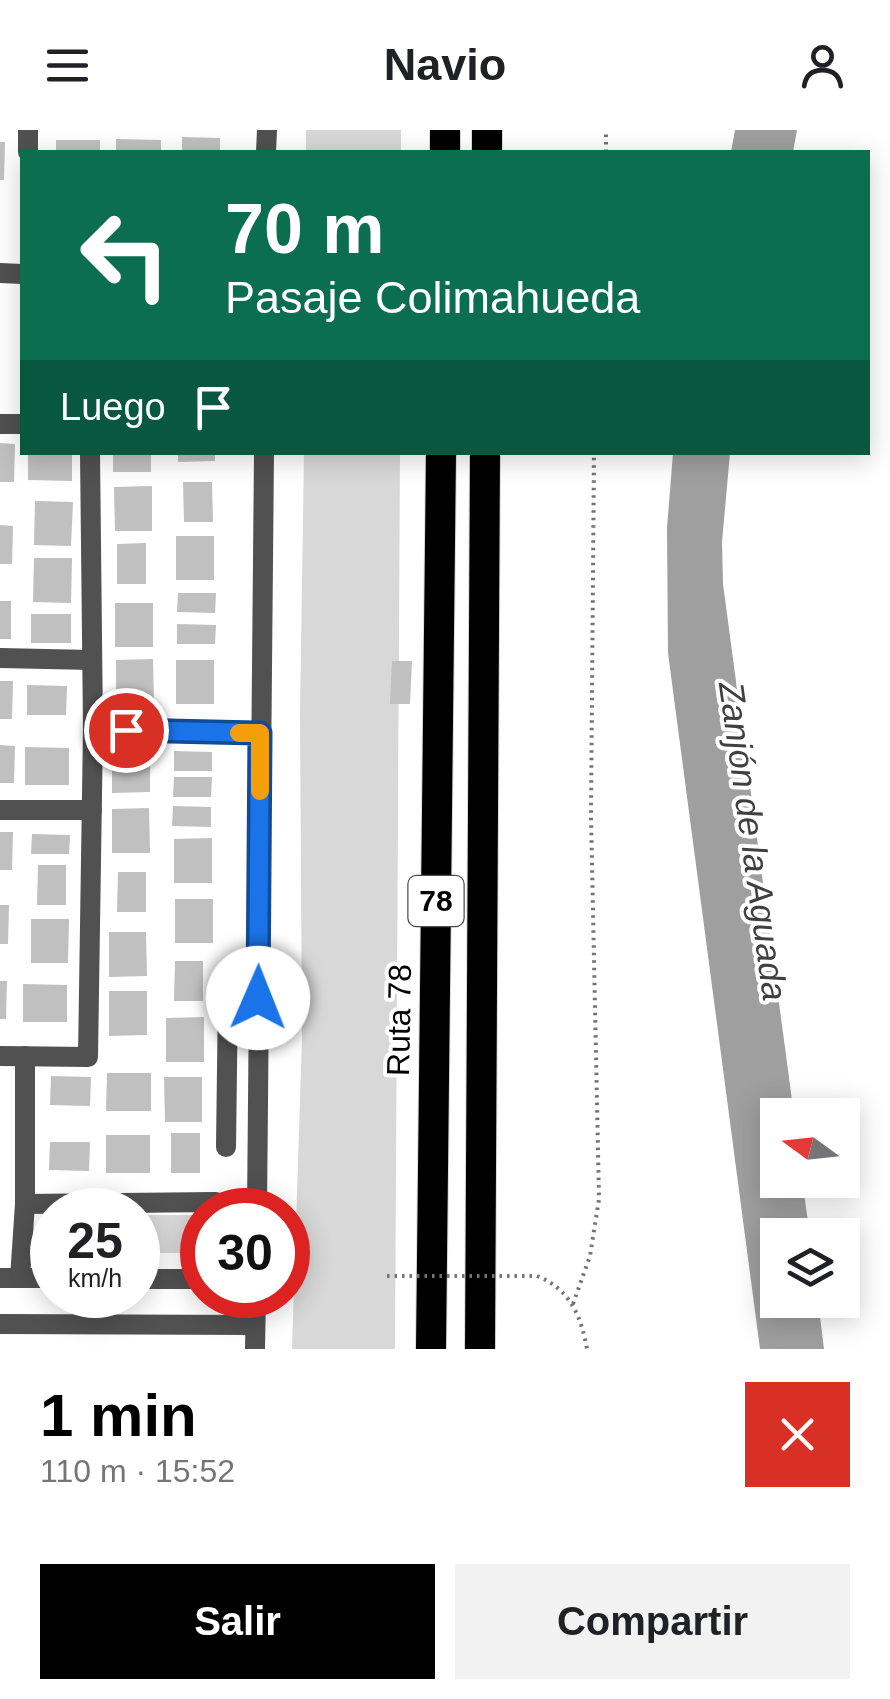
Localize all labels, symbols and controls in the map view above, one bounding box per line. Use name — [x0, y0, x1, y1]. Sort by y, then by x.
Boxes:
icon: menu — [40, 38, 95, 93]
icon: person — [795, 38, 850, 93]
text: Navio — [384, 39, 506, 90]
icon: left — [60, 190, 190, 320]
text: 70 m — [225, 190, 385, 268]
text: Pasaje Colimahueda — [225, 272, 640, 323]
icon: arrive — [186, 380, 241, 435]
text: Luego — [60, 386, 166, 428]
water label: Zanjón de la Aguada — [712, 678, 795, 1003]
pin — [84, 688, 169, 773]
icon: arrive — [99, 703, 154, 758]
road number: 78 — [408, 876, 464, 926]
position arrow — [206, 946, 310, 1050]
street label: Ruta 78 — [380, 964, 418, 1076]
north arrow — [760, 1098, 860, 1198]
map controls — [760, 1098, 860, 1318]
speed limit sign: 30 — [180, 1188, 310, 1318]
text: 25 — [67, 1213, 123, 1269]
button: layers — [760, 1218, 860, 1318]
text: km/h — [68, 1264, 122, 1292]
text: 1 min — [40, 1382, 197, 1449]
button: close — [745, 1382, 850, 1487]
text: 110 m · 15:52 — [40, 1453, 235, 1489]
button: Salir — [40, 1564, 435, 1679]
button: Compartir — [455, 1564, 850, 1679]

